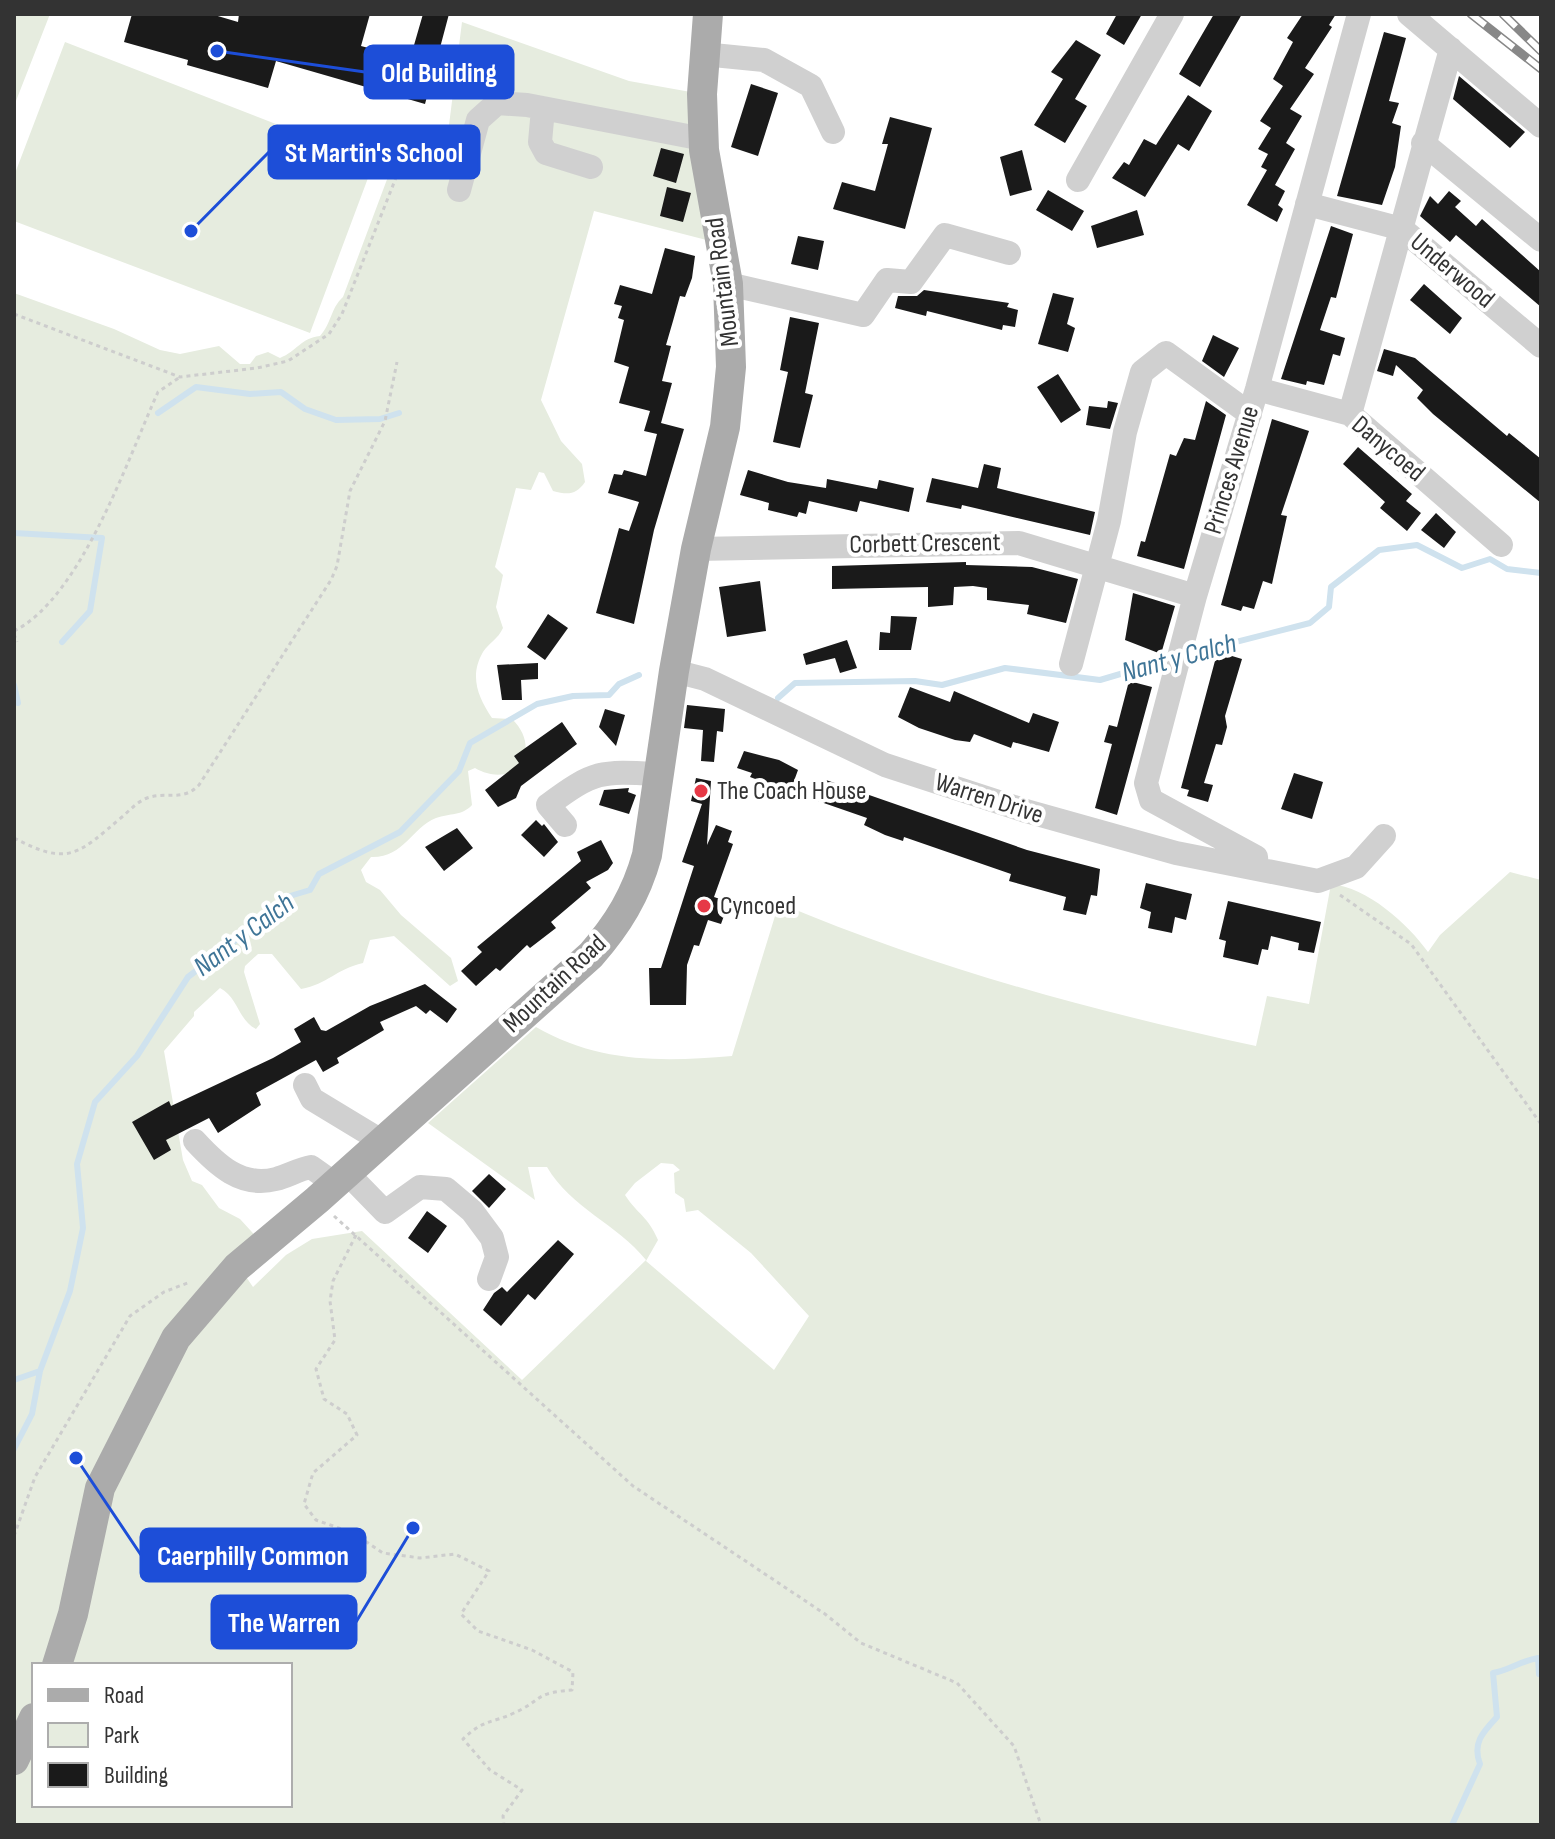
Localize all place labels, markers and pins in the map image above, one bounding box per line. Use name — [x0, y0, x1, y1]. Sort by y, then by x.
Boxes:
callout: Old Building — [365, 46, 513, 98]
callout: St Martin's School — [269, 126, 479, 178]
place label: The Coach House — [717, 776, 867, 807]
marker: The Coach House — [692, 782, 710, 800]
place label: Cyncoed — [720, 891, 796, 922]
marker: Cyncoed — [695, 897, 713, 915]
callout: Caerphilly Common — [141, 1529, 365, 1581]
callout: The Warren — [212, 1596, 356, 1648]

